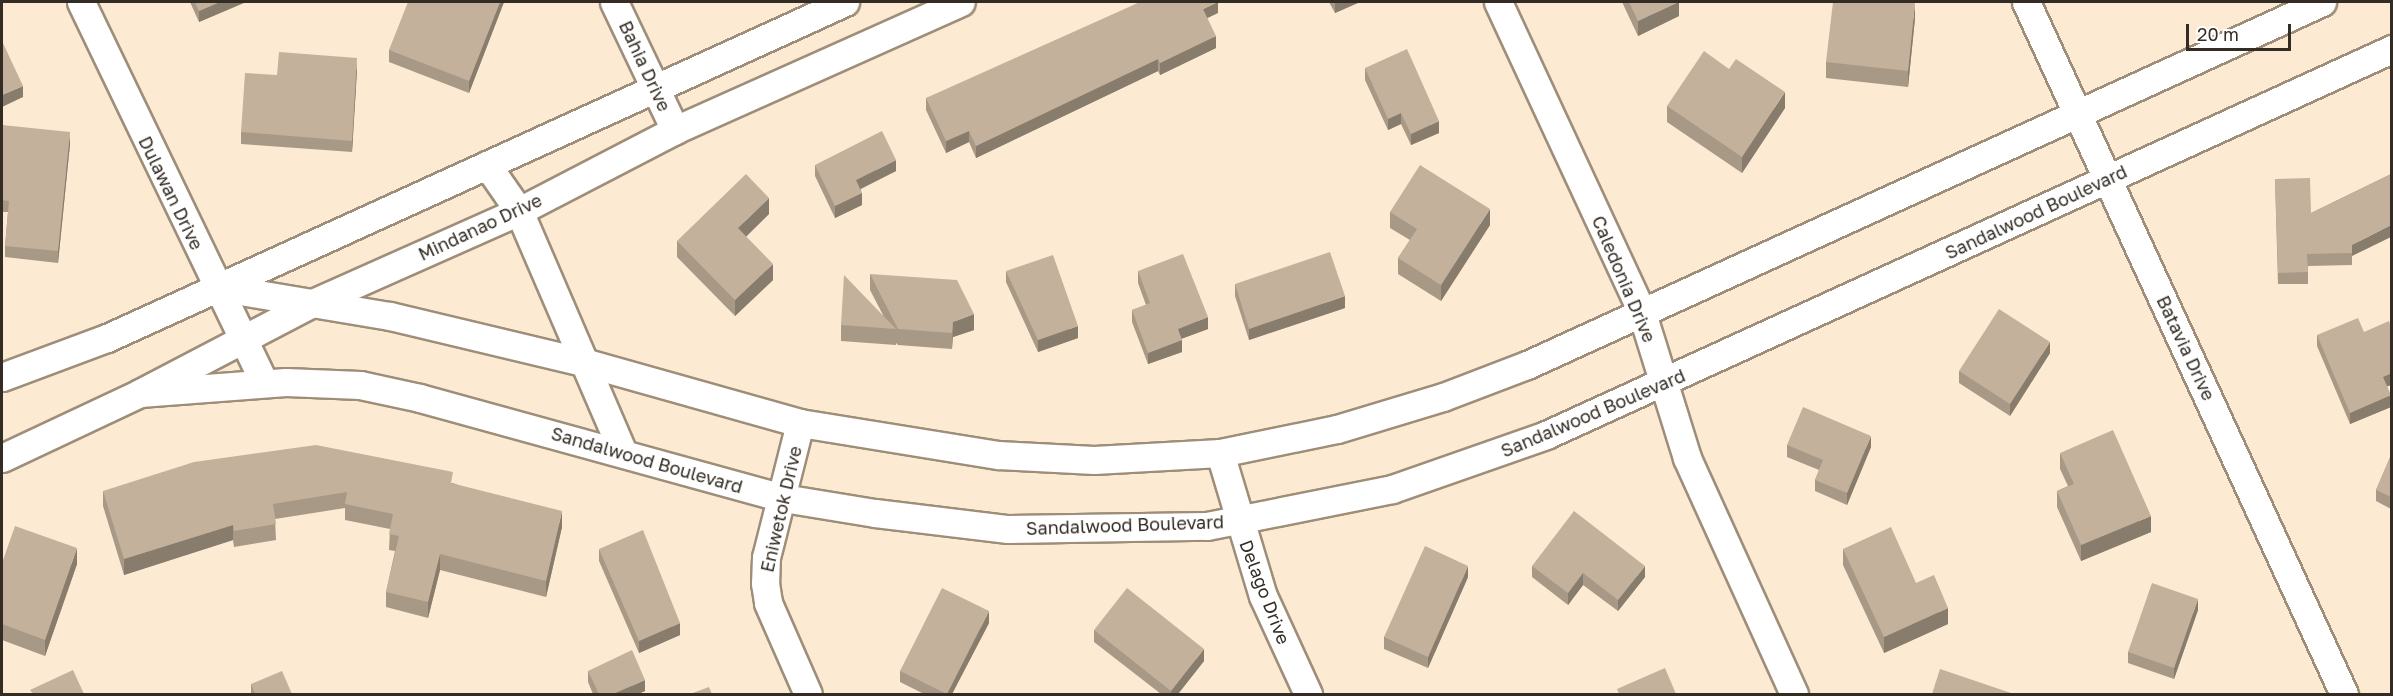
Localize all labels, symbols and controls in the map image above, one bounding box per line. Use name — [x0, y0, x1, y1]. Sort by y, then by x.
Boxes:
scale bar — [2189, 12, 2294, 50]
street label: Bahia Drive — [615, 17, 675, 115]
text: 20 m — [2197, 23, 2239, 45]
street label: Dulawan Drive — [134, 133, 208, 253]
street label: Sandalwood Boulevard — [1942, 160, 2130, 264]
street label: Mindanao Drive — [415, 189, 545, 265]
street label: Caledonia Drive — [1588, 212, 1660, 346]
street label: Batavia Drive — [2152, 292, 2220, 404]
street label: Sandalwood Boulevard — [1498, 364, 1688, 462]
street label: Sandalwood Boulevard — [549, 422, 745, 498]
street label: Eniwetok Drive — [756, 444, 806, 574]
street label: Sandalwood Boulevard — [1026, 511, 1224, 539]
street label: Delago Drive — [1235, 537, 1295, 647]

